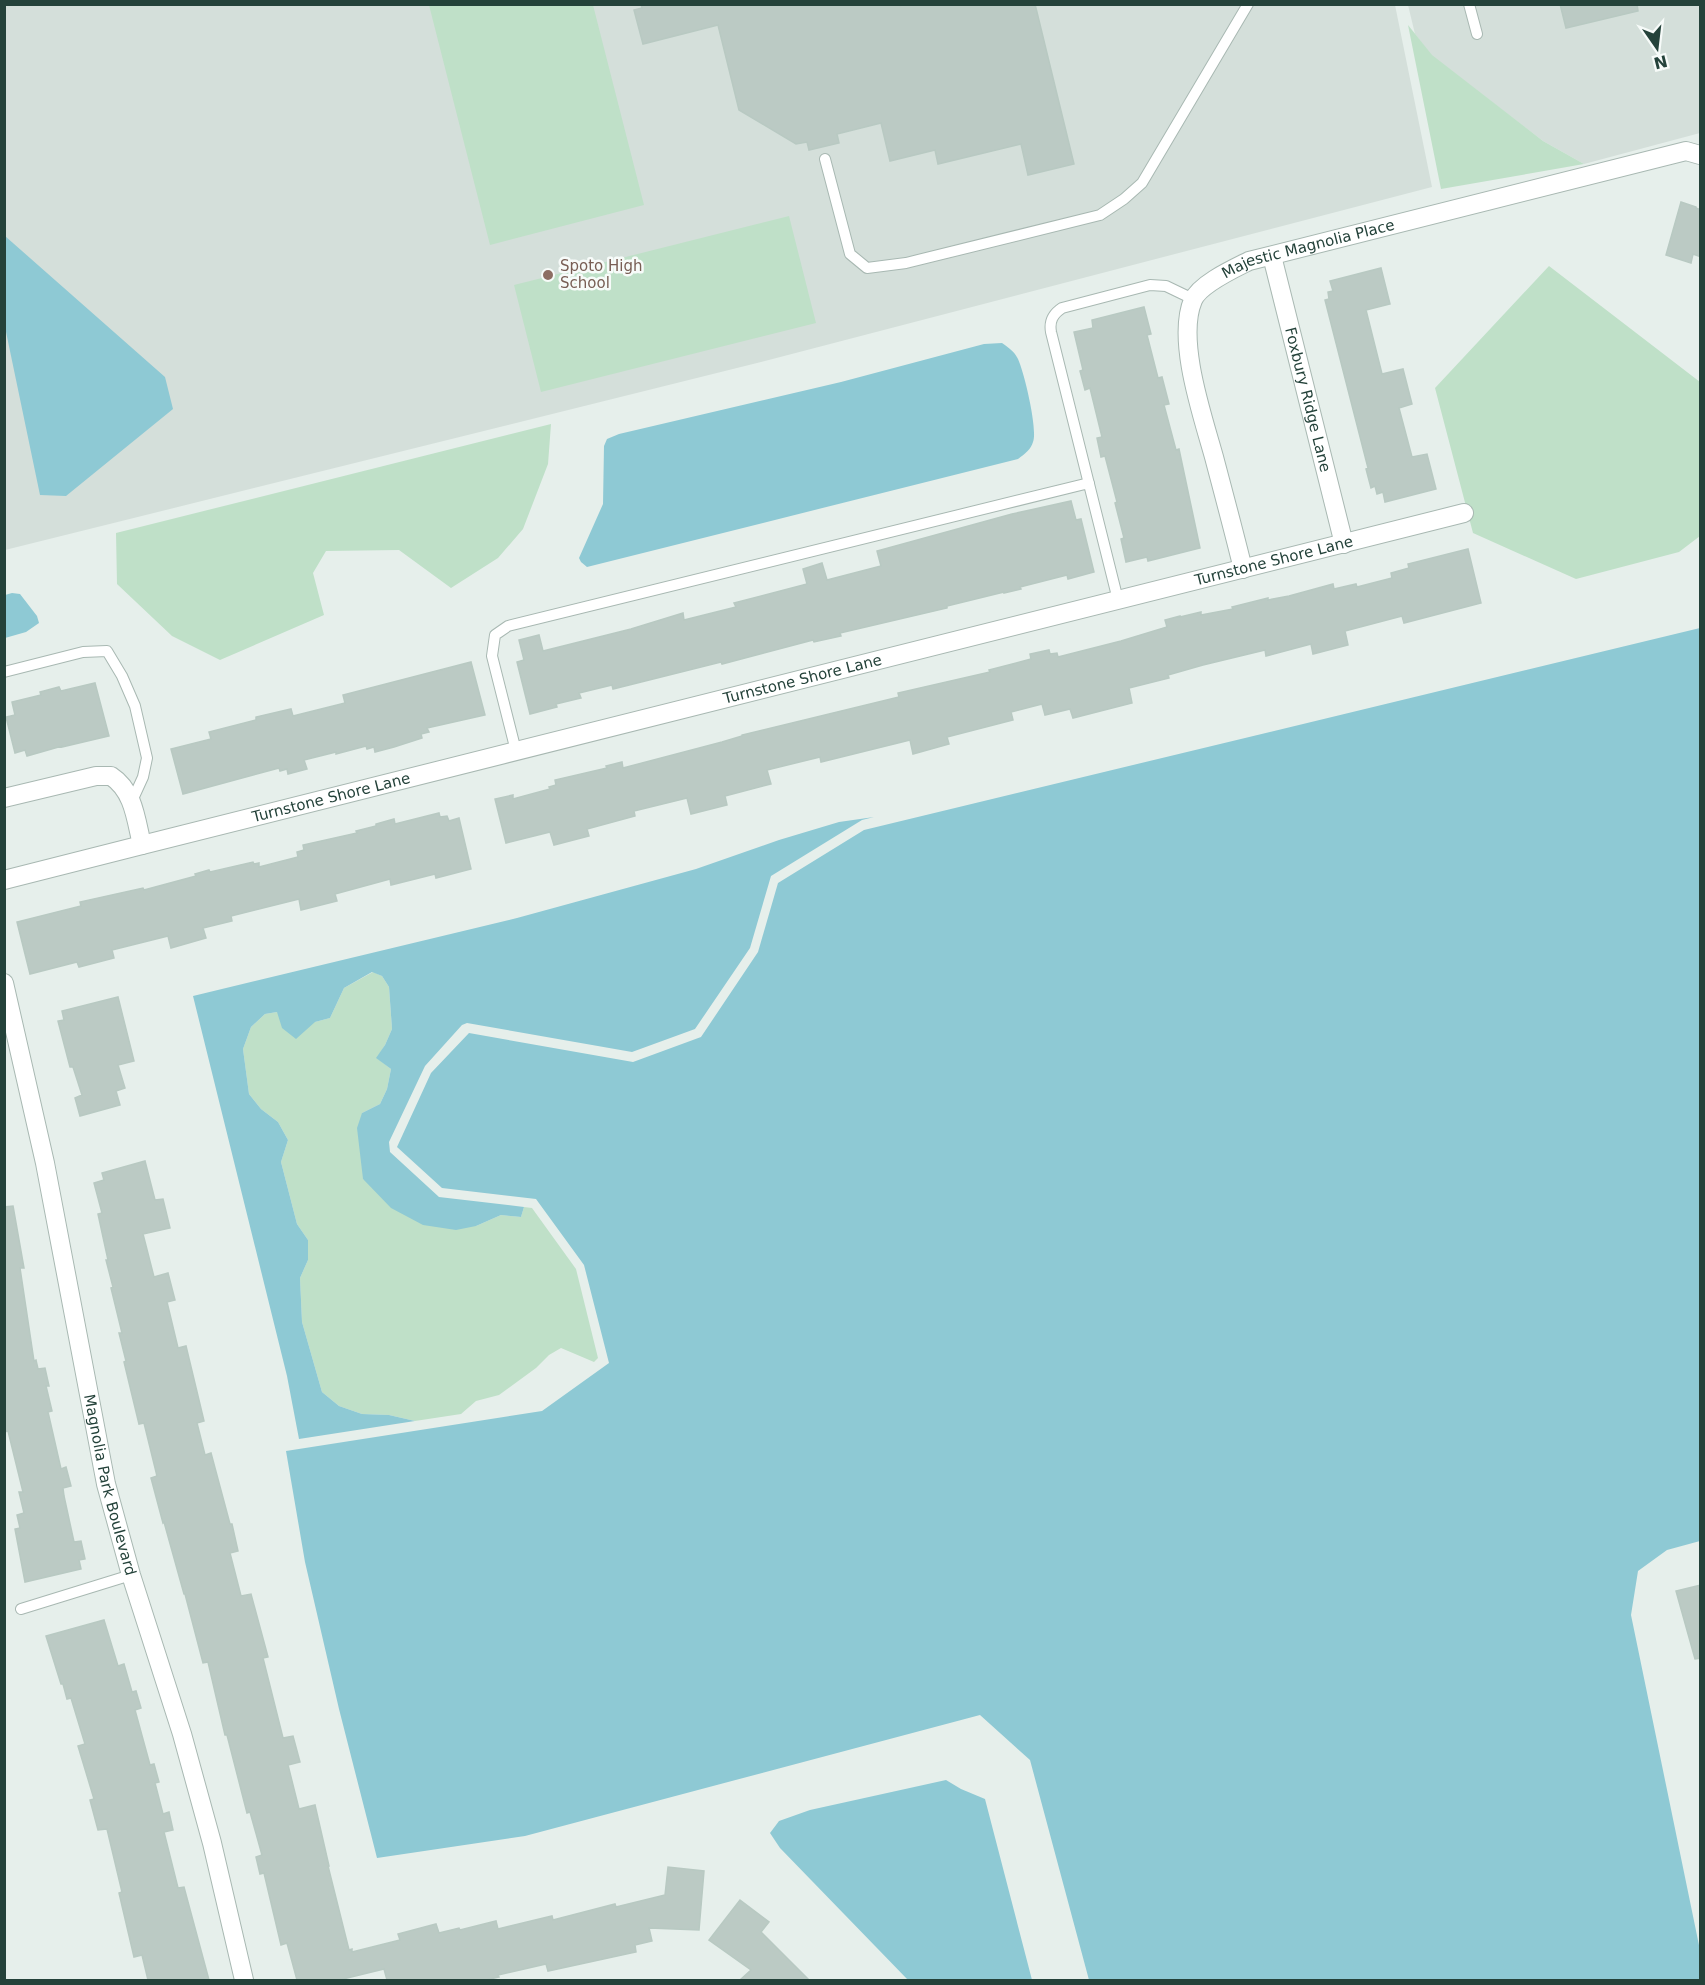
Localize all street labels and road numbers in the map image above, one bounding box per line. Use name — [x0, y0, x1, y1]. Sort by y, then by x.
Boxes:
street label: Majestic Magnolia Place — [1219, 216, 1396, 282]
street label: Foxbury Ridge Lane — [1281, 325, 1335, 474]
street label: Turnstone Shore Lane — [1192, 532, 1355, 590]
street label: Turnstone Shore Lane — [720, 651, 884, 708]
street label: Turnstone Shore Lane — [249, 769, 412, 826]
street label: Magnolia Park Boulevard — [80, 1393, 140, 1578]

